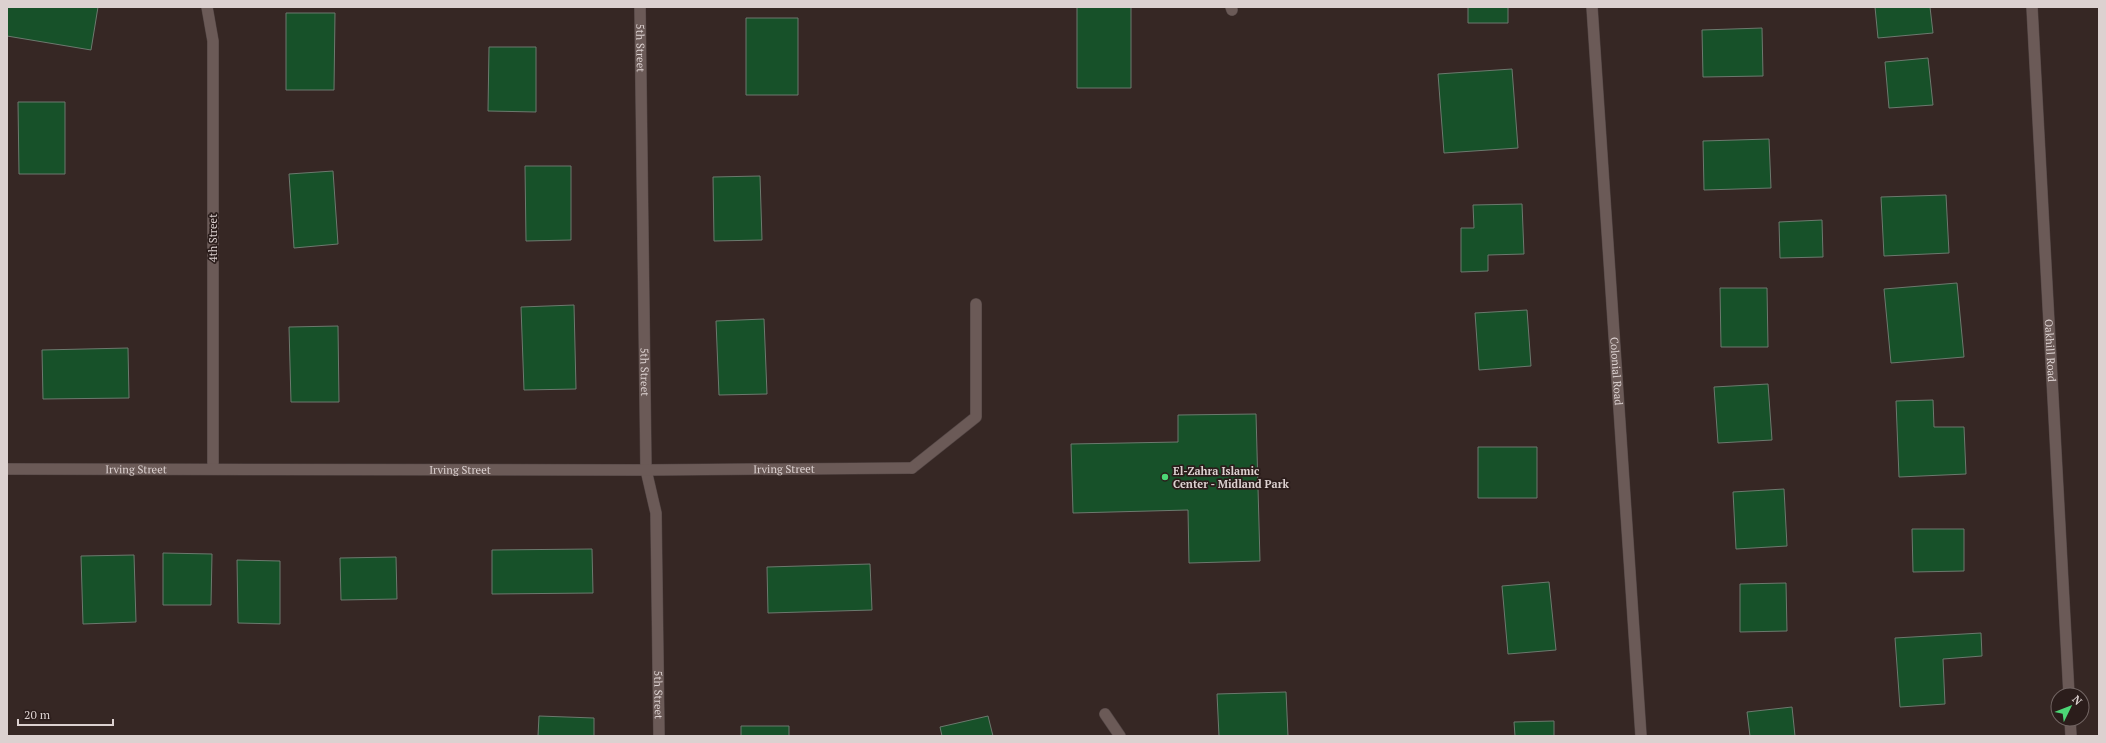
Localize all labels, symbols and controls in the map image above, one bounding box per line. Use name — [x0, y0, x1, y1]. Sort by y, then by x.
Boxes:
street label: 5th Street — [633, 24, 648, 72]
street label: 4th Street — [206, 214, 220, 262]
street label: Oakhill Road — [2042, 319, 2059, 382]
street label: Colonial Road — [1607, 337, 1626, 406]
street label: 5th Street — [637, 348, 652, 396]
street label: Irving Street — [105, 462, 167, 476]
street label: Irving Street — [753, 462, 815, 476]
street label: Irving Street — [429, 463, 491, 477]
place label: El-Zahra Islamic Center - Midland Park — [1173, 464, 1289, 491]
marker: El-Zahra Islamic Center - Midland Park — [1160, 472, 1170, 482]
street label: 5th Street — [651, 670, 666, 719]
north arrow — [2050, 687, 2090, 727]
text: N — [2069, 692, 2086, 708]
scale bar — [18, 701, 113, 727]
text: 20 m — [24, 707, 51, 722]

